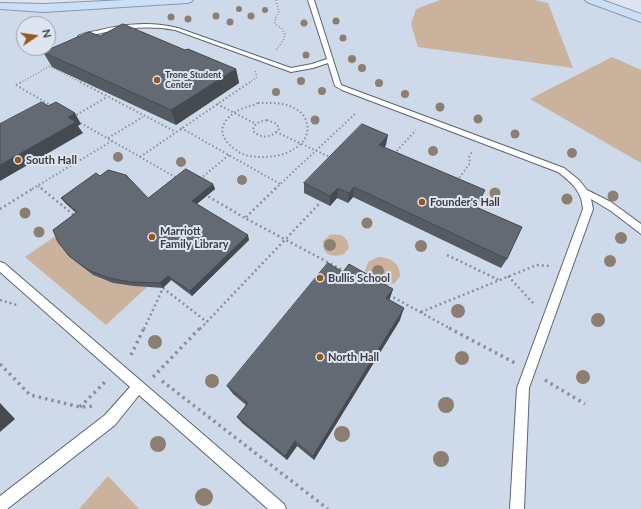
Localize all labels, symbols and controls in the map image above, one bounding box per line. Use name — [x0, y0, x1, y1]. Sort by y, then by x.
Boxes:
north arrow — [16, 16, 56, 56]
text: N — [40, 28, 54, 39]
place label: Trone Student Center — [165, 70, 221, 91]
marker: Trone Student Center — [152, 75, 162, 85]
place label: South Hall — [26, 153, 77, 167]
marker: South Hall — [13, 155, 23, 165]
place label: Founder's Hall — [430, 195, 500, 209]
marker: Founder's Hall — [417, 197, 427, 207]
place label: Marriott Family Library — [160, 224, 229, 250]
marker: Marriott Family Library — [147, 232, 157, 242]
place label: Bullis School — [328, 271, 390, 285]
marker: Bullis School — [315, 273, 325, 283]
place label: North Hall — [328, 350, 379, 364]
marker: North Hall — [315, 352, 325, 362]

